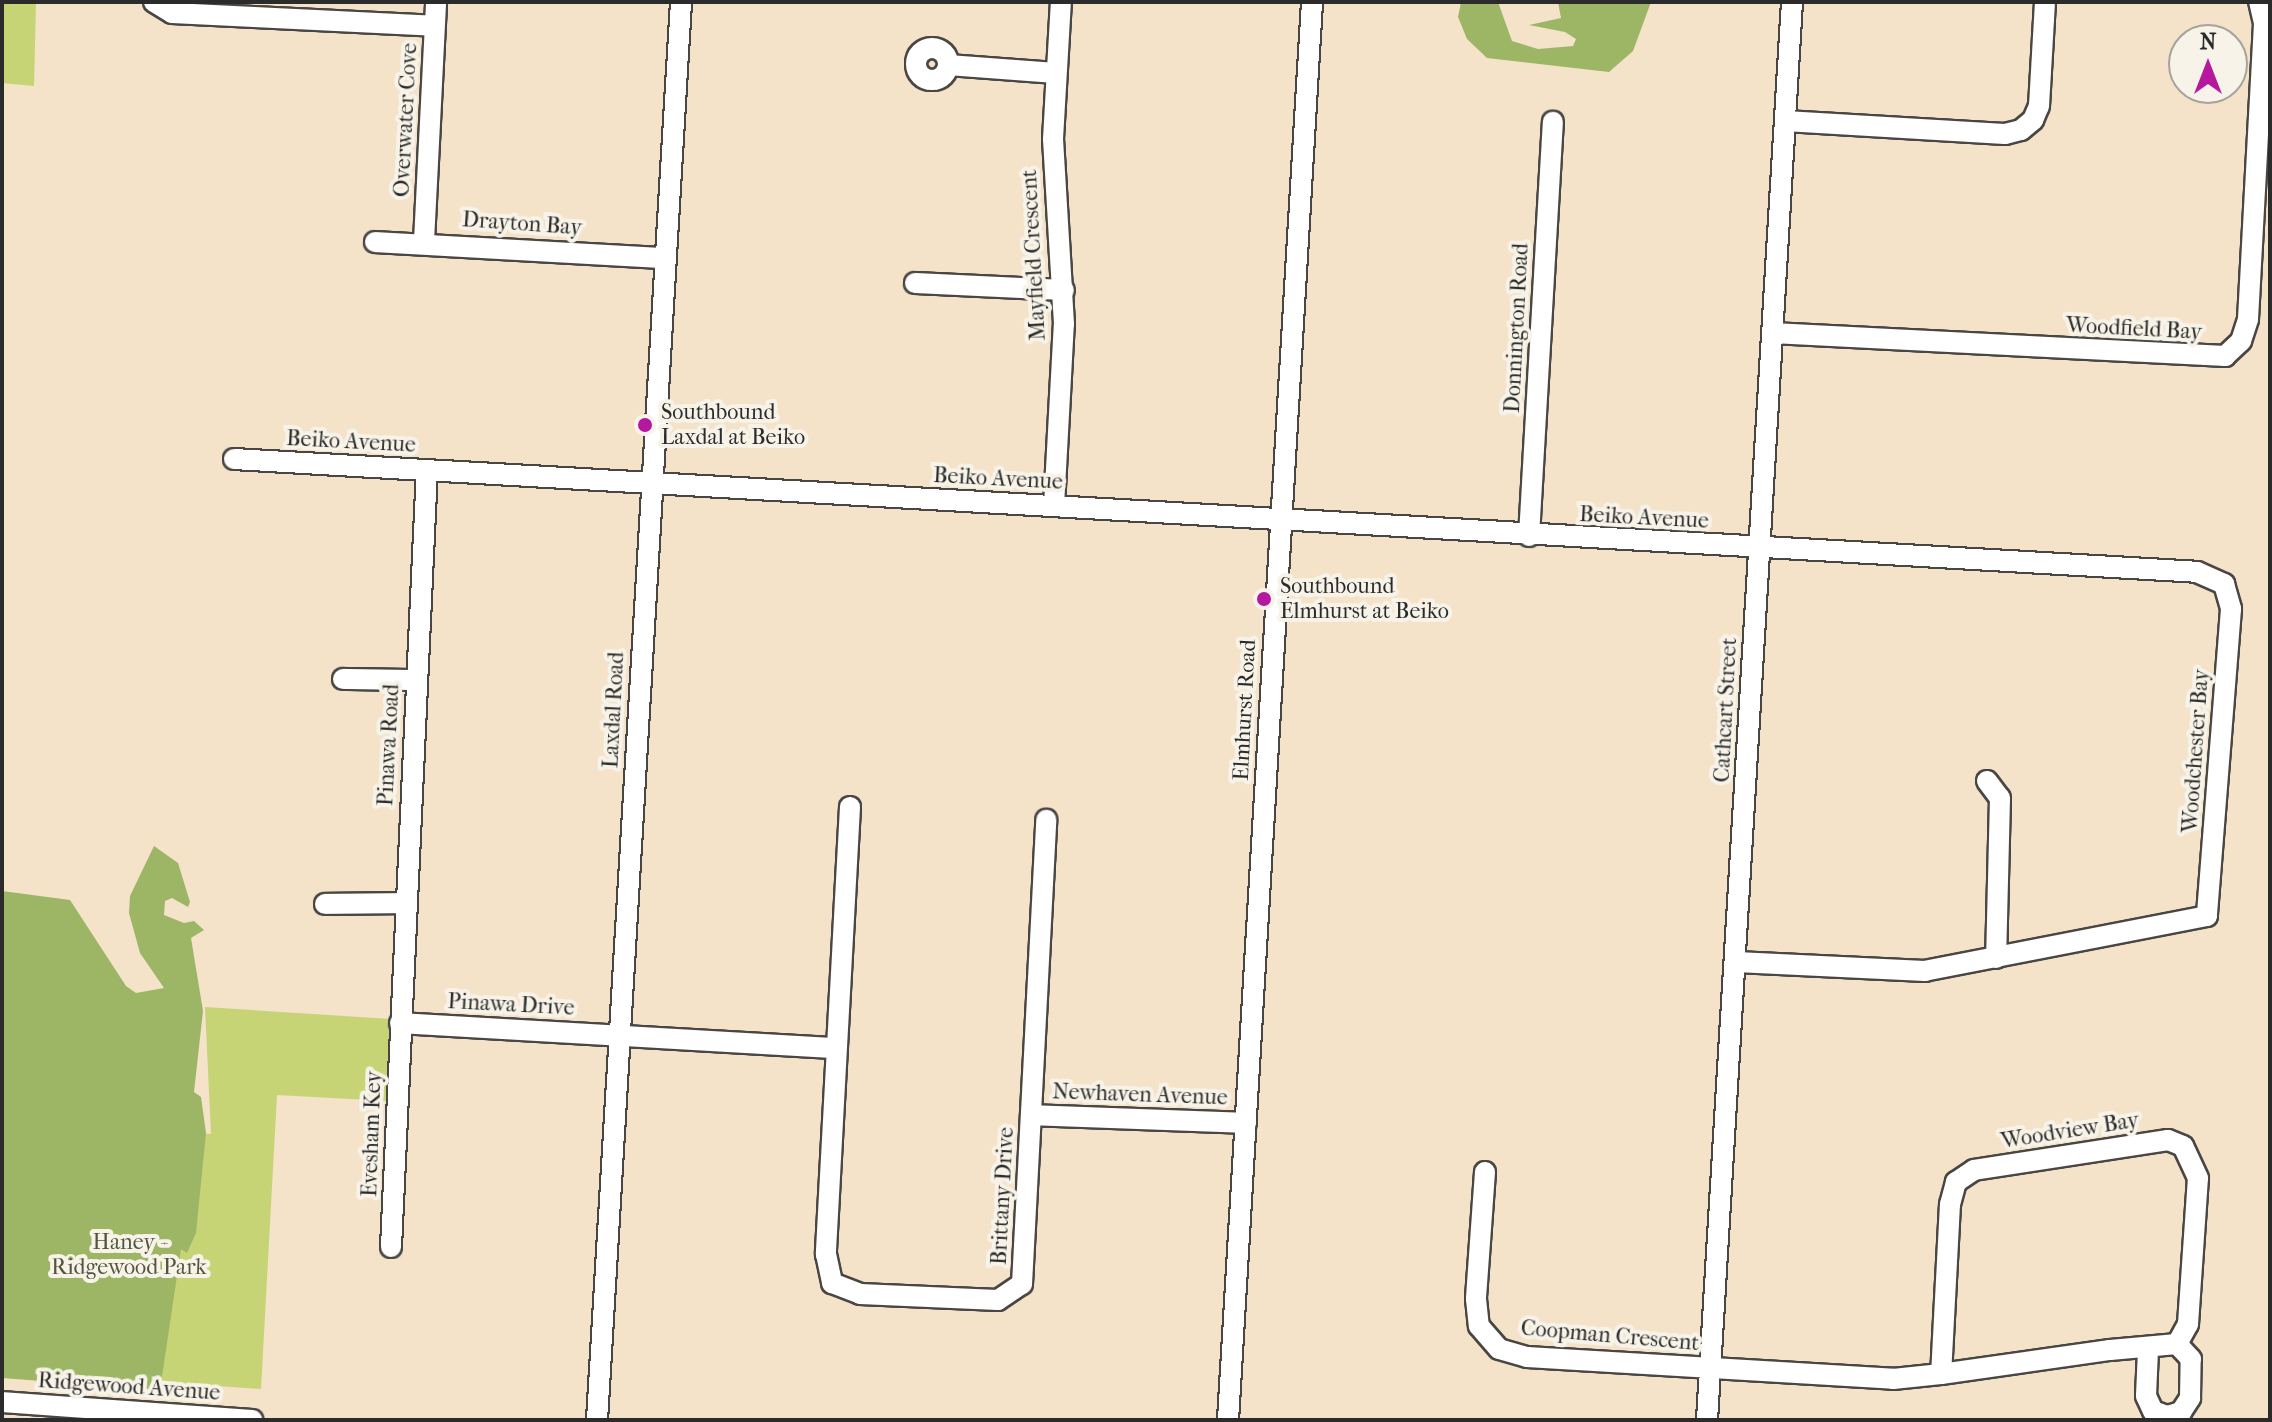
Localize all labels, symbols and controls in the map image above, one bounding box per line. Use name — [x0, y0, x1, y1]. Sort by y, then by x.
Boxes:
north arrow — [2168, 24, 2248, 104]
text: N — [2200, 29, 2216, 55]
street label: Overwater Cove — [389, 42, 423, 198]
street label: Mayfield Crescent — [1016, 169, 1052, 341]
street label: Drayton Bay — [461, 207, 583, 241]
street label: Donnington Road — [1499, 242, 1535, 414]
street label: Woodfield Bay — [2065, 312, 2203, 346]
place label: Southbound Laxdal at Beiko — [661, 399, 805, 450]
marker: Southbound Laxdal at Beiko — [636, 416, 654, 434]
street label: Beiko Avenue — [286, 425, 416, 459]
street label: Beiko Avenue — [933, 462, 1063, 496]
street label: Beiko Avenue — [1579, 501, 1709, 535]
place label: Southbound Elmhurst at Beiko — [1280, 573, 1449, 624]
marker: Southbound Elmhurst at Beiko — [1255, 590, 1273, 608]
street label: Cathcart Street — [1709, 637, 1743, 783]
street label: Elmhurst Road — [1228, 639, 1262, 781]
street label: Laxdal Road — [598, 651, 630, 769]
street label: Woodchester Bay — [2177, 668, 2215, 834]
street label: Pinawa Road — [373, 683, 405, 807]
street label: Pinawa Drive — [447, 988, 575, 1022]
street label: Evesham Key — [357, 1071, 387, 1197]
street label: Newhaven Avenue — [1052, 1079, 1228, 1111]
street label: Woodview Bay — [1999, 1107, 2141, 1155]
street label: Brittany Drive — [986, 1126, 1020, 1266]
park label: Haney - Ridgewood Park — [51, 1229, 207, 1280]
street label: Coopman Crescent — [1520, 1315, 1700, 1357]
street label: Ridgewood Avenue — [37, 1367, 221, 1407]

